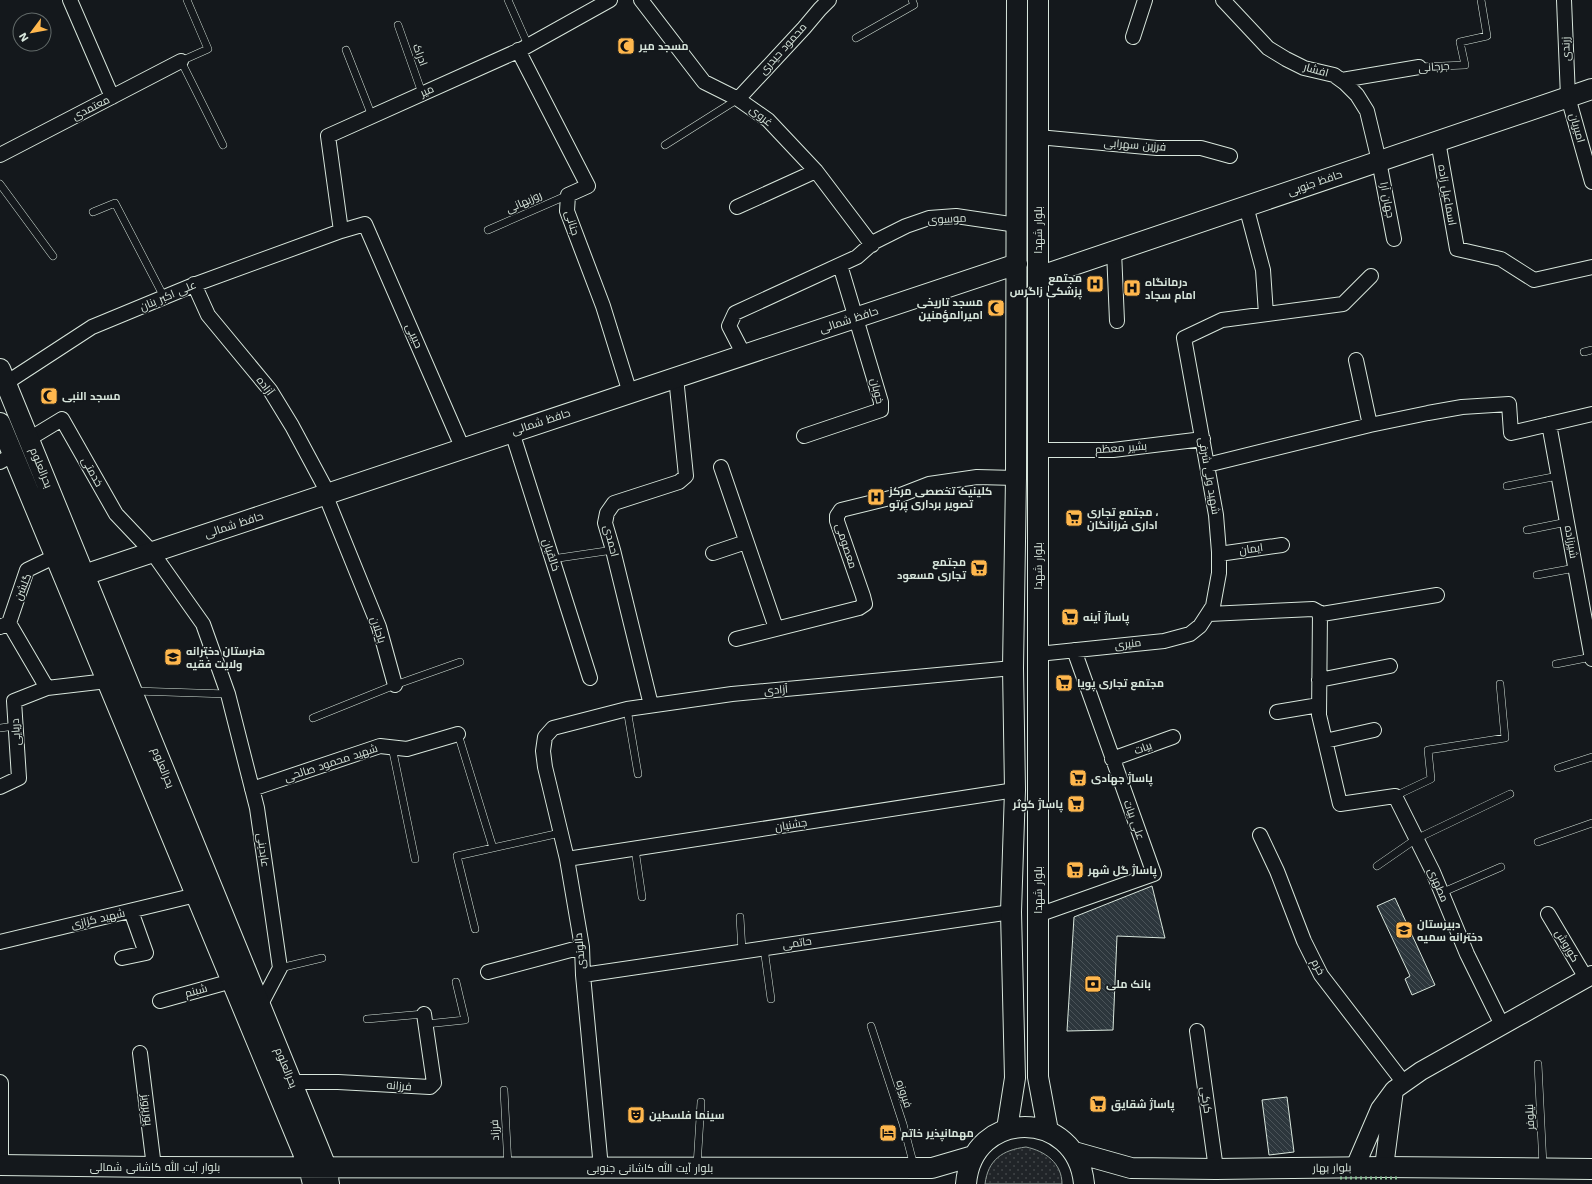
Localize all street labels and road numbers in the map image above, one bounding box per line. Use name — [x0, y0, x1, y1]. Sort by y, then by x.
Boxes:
street label: محمود حیدری — [757, 21, 809, 77]
street label: زرندی — [1559, 36, 1573, 61]
street label: ادراک — [410, 42, 430, 68]
street label: جرجانی — [1418, 59, 1450, 75]
street label: افشار — [1301, 60, 1330, 80]
street label: میر — [417, 82, 436, 100]
street label: معتمدی — [70, 93, 112, 123]
street label: غروی — [747, 103, 775, 129]
street label: امیریان — [1567, 112, 1587, 144]
street label: فرزین سهرابی — [1103, 136, 1167, 154]
street label: اسماعیل زاده — [1435, 164, 1459, 226]
street label: حافظ جنوبی — [1286, 168, 1344, 198]
street label: جهان آرا — [1377, 181, 1397, 219]
street label: روزبهانی — [504, 188, 544, 216]
street label: بلوار شهدا — [1032, 206, 1045, 254]
street label: جنانی — [562, 209, 582, 237]
street label: موسوی — [927, 211, 967, 227]
street label: علی اکبر بنان — [138, 278, 198, 314]
street label: حافظ شمالی — [818, 304, 880, 336]
street label: حبیبی — [403, 322, 425, 350]
street label: آزاده — [254, 374, 276, 398]
street label: خوبان — [868, 377, 886, 405]
street label: حافظ شمالی — [510, 406, 572, 438]
street label: شهید ولی شرفی — [1196, 436, 1222, 516]
street label: بشیر معظم — [1094, 440, 1148, 457]
street label: بحرالعلوم — [26, 446, 55, 491]
street label: خدمتی — [79, 455, 105, 489]
street label: حافظ شمالی — [203, 509, 265, 541]
street label: معصومی — [833, 522, 859, 570]
street label: احمدی — [601, 524, 621, 558]
street label: شیرزاده — [1562, 525, 1580, 559]
street label: خالقیان — [540, 537, 562, 573]
street label: ایمان — [1238, 541, 1264, 557]
street label: بلوار شهدا — [1032, 542, 1045, 590]
street label: گلشن — [12, 572, 34, 602]
street label: باجلان — [368, 615, 388, 645]
street label: منیری — [1114, 636, 1142, 652]
street label: آزادی — [763, 682, 789, 698]
street label: دریایی — [9, 718, 23, 746]
street label: بیات — [1132, 739, 1154, 757]
street label: شهید محمود صالحی — [283, 742, 379, 784]
street label: بحرالعلوم — [148, 746, 177, 791]
street label: علی بیات — [1121, 798, 1147, 842]
street label: جشنیان — [774, 816, 808, 834]
street label: عابدینی — [254, 832, 272, 868]
street label: بلوار شهدا — [1032, 866, 1045, 914]
street label: مطهری — [1425, 866, 1451, 904]
street label: شهید کزازی — [70, 906, 126, 932]
street label: کوروش — [1552, 927, 1582, 965]
street label: دالوندی — [572, 932, 588, 970]
street label: حاتمی — [782, 935, 812, 951]
street label: خرم — [1308, 957, 1328, 978]
street label: شبنم — [183, 982, 209, 1001]
street label: بحرالعلوم — [271, 1046, 300, 1091]
street label: فیروزه — [893, 1078, 915, 1110]
street label: فرزانه — [386, 1079, 412, 1093]
street label: کرکی — [1198, 1086, 1214, 1114]
street label: پورپرویز — [139, 1093, 155, 1127]
street label: نیلوفر — [1523, 1104, 1537, 1131]
street label: فرزاد — [488, 1119, 502, 1141]
street label: بلوار آیت الله کاشانی شمالی — [90, 1159, 220, 1174]
street label: بلوار آیت الله کاشانی جنوبی — [587, 1160, 713, 1175]
street label: بلوار بهار — [1312, 1161, 1351, 1175]

